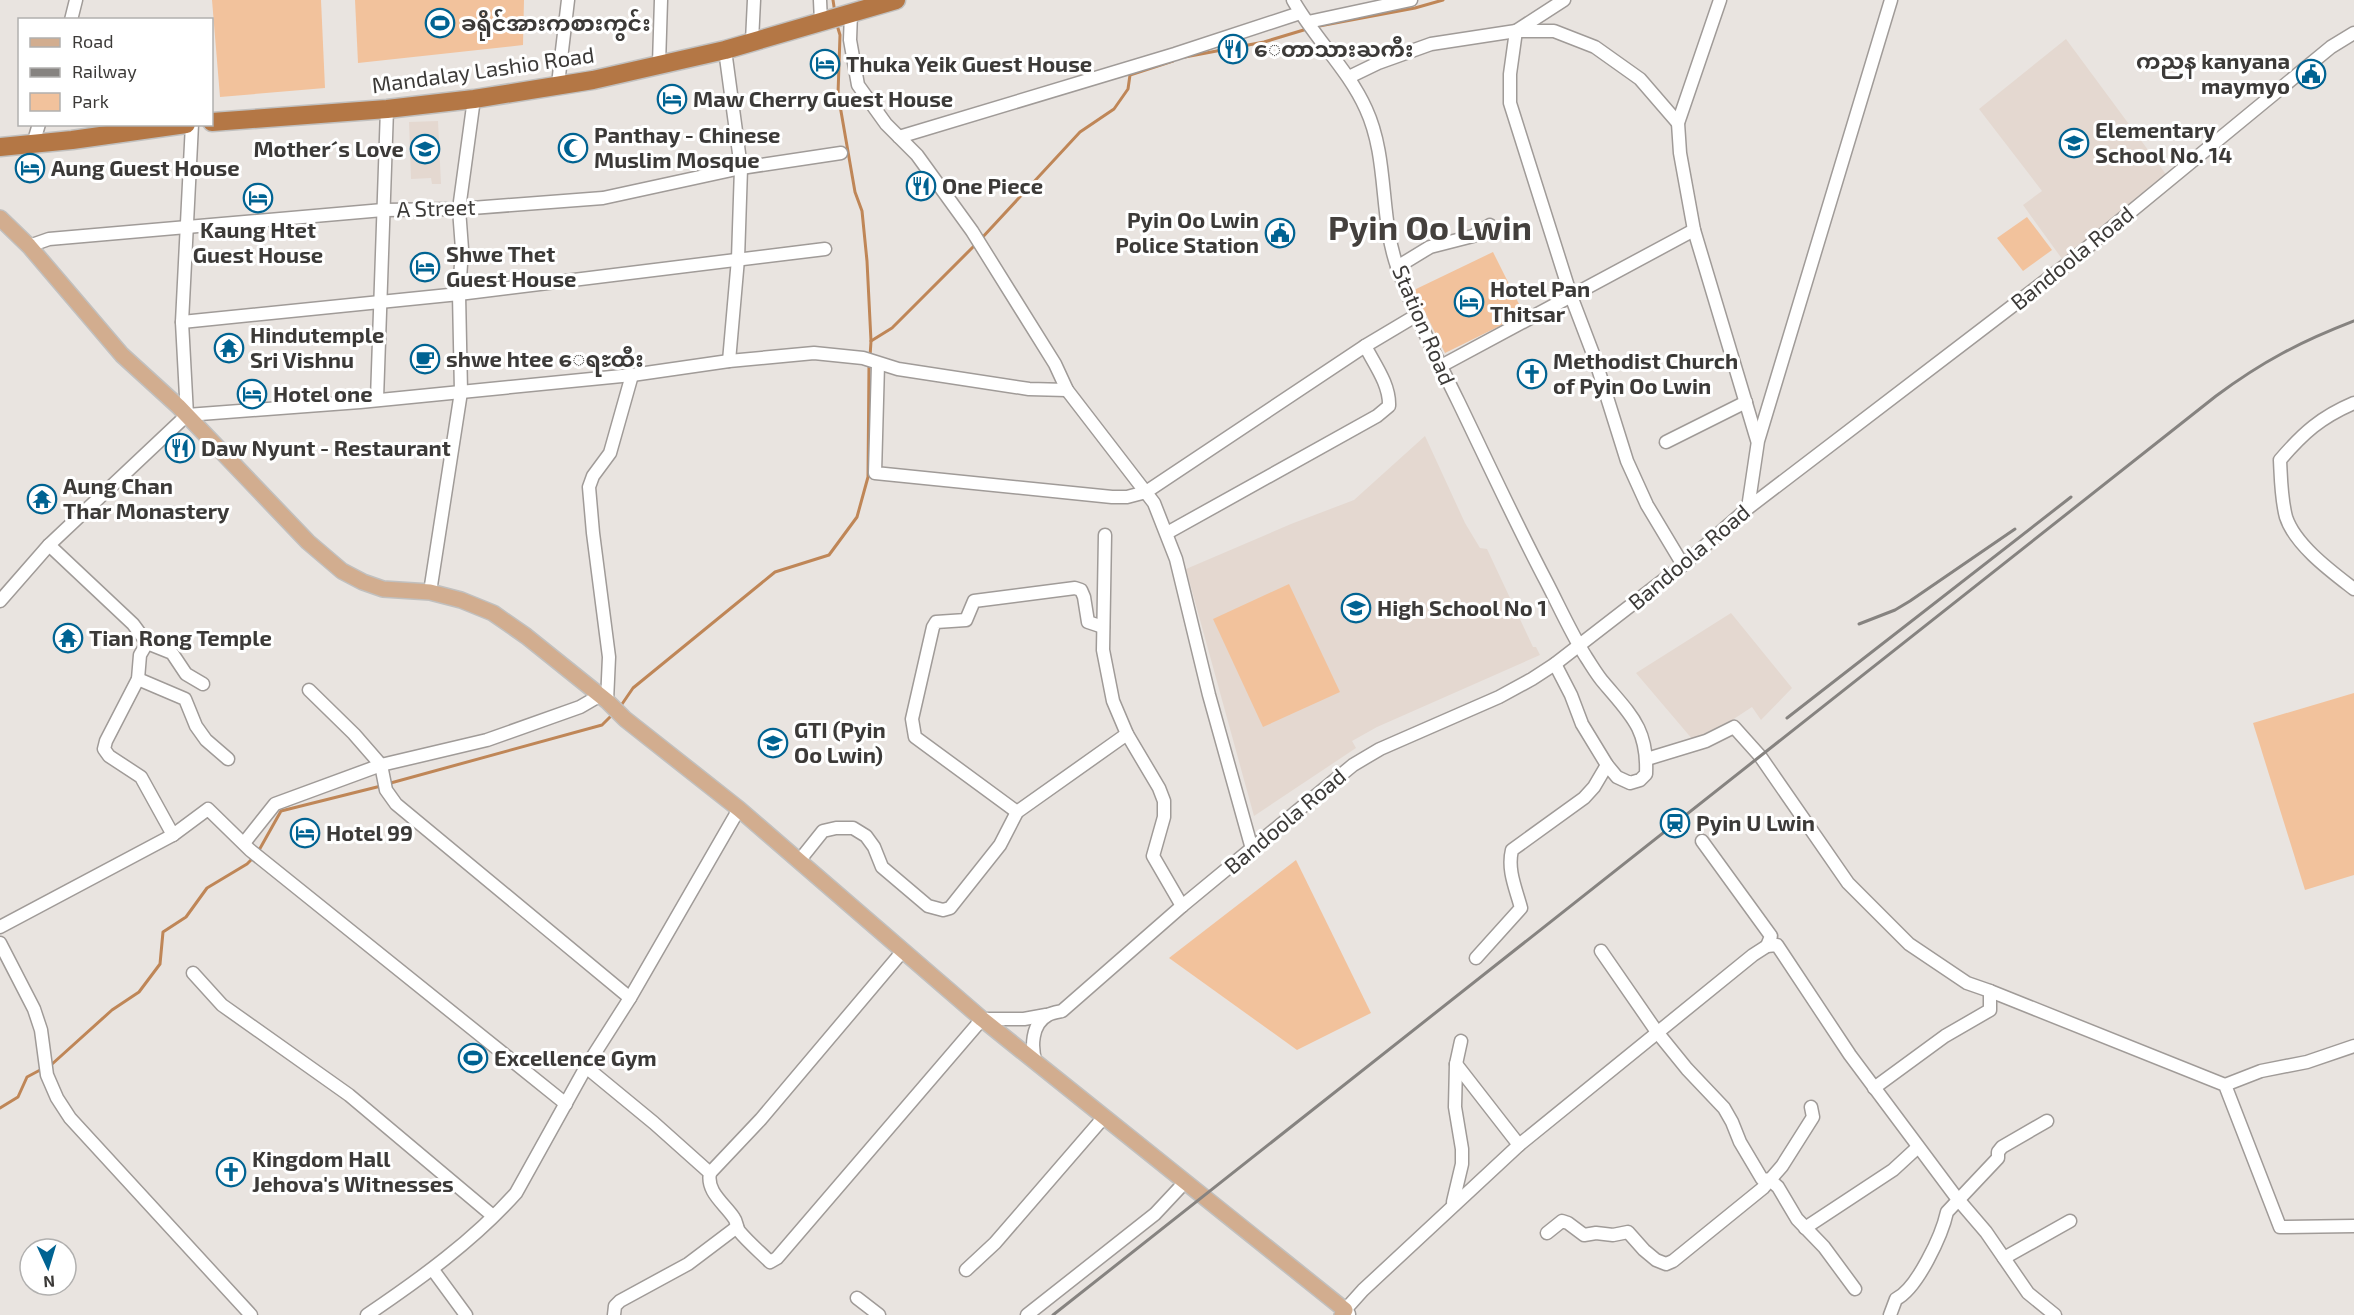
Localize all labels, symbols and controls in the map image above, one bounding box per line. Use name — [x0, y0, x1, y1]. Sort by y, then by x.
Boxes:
sports icon: ခရိုင်အားကစားကွင်း — [424, 7, 456, 39]
place label: ခရိုင်အားကစားကွင်း — [461, 8, 651, 41]
legend — [18, 18, 213, 126]
text: Road — [72, 30, 113, 52]
restaurant icon: ေတာသားႀကီး — [1217, 33, 1249, 65]
place label: ေတာသားႀကီး — [1254, 35, 1413, 61]
street label: Mandalay Lashio Road — [370, 41, 596, 97]
place label: ကညန kanyana maymyo — [2136, 47, 2290, 99]
hotel icon: Thuka Yeik Guest House — [809, 48, 841, 80]
place label: Thuka Yeik Guest House — [846, 50, 1092, 76]
public building icon: ကညန kanyana maymyo — [2295, 58, 2327, 90]
text: Railway — [72, 60, 137, 82]
hotel icon: Maw Cherry Guest House — [656, 83, 688, 115]
place label: Maw Cherry Guest House — [693, 85, 953, 112]
text: Park — [72, 90, 109, 112]
place label: Elementary School No. 14 — [2095, 116, 2232, 167]
place label: Panthay - Chinese Muslim Mosque — [594, 121, 780, 172]
school or university icon: Elementary School No. 14 — [2058, 127, 2090, 159]
mosque icon: Panthay - Chinese Muslim Mosque — [557, 132, 589, 164]
school or university icon: Mother´s Love — [409, 133, 441, 165]
place label: Mother´s Love — [253, 135, 404, 161]
hotel icon: Aung Guest House — [14, 152, 46, 184]
place label: Aung Guest House — [51, 154, 240, 180]
restaurant icon: One Piece — [905, 170, 937, 202]
place label: One Piece — [942, 172, 1043, 198]
hotel icon: Kaung Htet Guest House — [242, 182, 274, 214]
street label: A Street — [396, 193, 476, 221]
street label: Bandoola Road — [2005, 200, 2138, 315]
place label: Pyin Oo Lwin Police Station — [1115, 206, 1259, 257]
district label: Pyin Oo Lwin — [1328, 206, 1532, 248]
place label: Kaung Htet Guest House — [193, 216, 323, 267]
public building icon: Pyin Oo Lwin Police Station — [1264, 217, 1296, 249]
place label: Shwe Thet Guest House — [446, 240, 576, 291]
hotel icon: Shwe Thet Guest House — [409, 251, 441, 283]
street label: Station Road — [1388, 261, 1462, 388]
place label: Hotel Pan Thitsar — [1490, 275, 1590, 326]
hotel icon: Hotel Pan Thitsar — [1453, 286, 1485, 318]
place label: Hindutemple Sri Vishnu — [250, 321, 384, 372]
temple icon: Hindutemple Sri Vishnu — [213, 332, 245, 364]
cafe icon: shwe htee ေရႊထီး — [409, 343, 441, 375]
place label: shwe htee ေရႊထီး — [446, 345, 644, 377]
place label: Methodist Church of Pyin Oo Lwin — [1553, 347, 1738, 399]
church icon: Methodist Church of Pyin Oo Lwin — [1516, 358, 1548, 390]
hotel icon: Hotel one — [236, 378, 268, 410]
place label: Hotel one — [273, 380, 373, 406]
restaurant icon: Daw Nyunt - Restaurant — [164, 432, 196, 464]
place label: Daw Nyunt - Restaurant — [201, 434, 451, 461]
place label: Aung Chan Thar Monastery — [63, 472, 230, 524]
temple icon: Aung Chan Thar Monastery — [26, 483, 58, 515]
street label: Bandoola Road — [1622, 498, 1754, 614]
school or university icon: High School No 1 — [1340, 592, 1372, 624]
place label: High School No 1 — [1377, 594, 1547, 620]
temple icon: Tian Rong Temple — [52, 622, 84, 654]
place label: Tian Rong Temple — [89, 624, 272, 650]
place label: GTI (Pyin Oo Lwin) — [794, 716, 886, 767]
school or university icon: GTI (Pyin Oo Lwin) — [757, 727, 789, 759]
street label: Bandoola Road — [1218, 762, 1350, 878]
station icon: Pyin U Lwin — [1659, 807, 1691, 839]
place label: Pyin U Lwin — [1696, 809, 1815, 836]
hotel icon: Hotel 99 — [289, 817, 321, 849]
place label: Hotel 99 — [326, 819, 413, 845]
sports icon: Excellence Gym — [457, 1042, 489, 1074]
place label: Excellence Gym — [494, 1044, 657, 1071]
place label: Kingdom Hall Jehova's Witnesses — [252, 1145, 454, 1196]
church icon: Kingdom Hall Jehova's Witnesses — [215, 1156, 247, 1188]
north arrow — [18, 1237, 78, 1297]
text: N — [43, 1273, 56, 1292]

